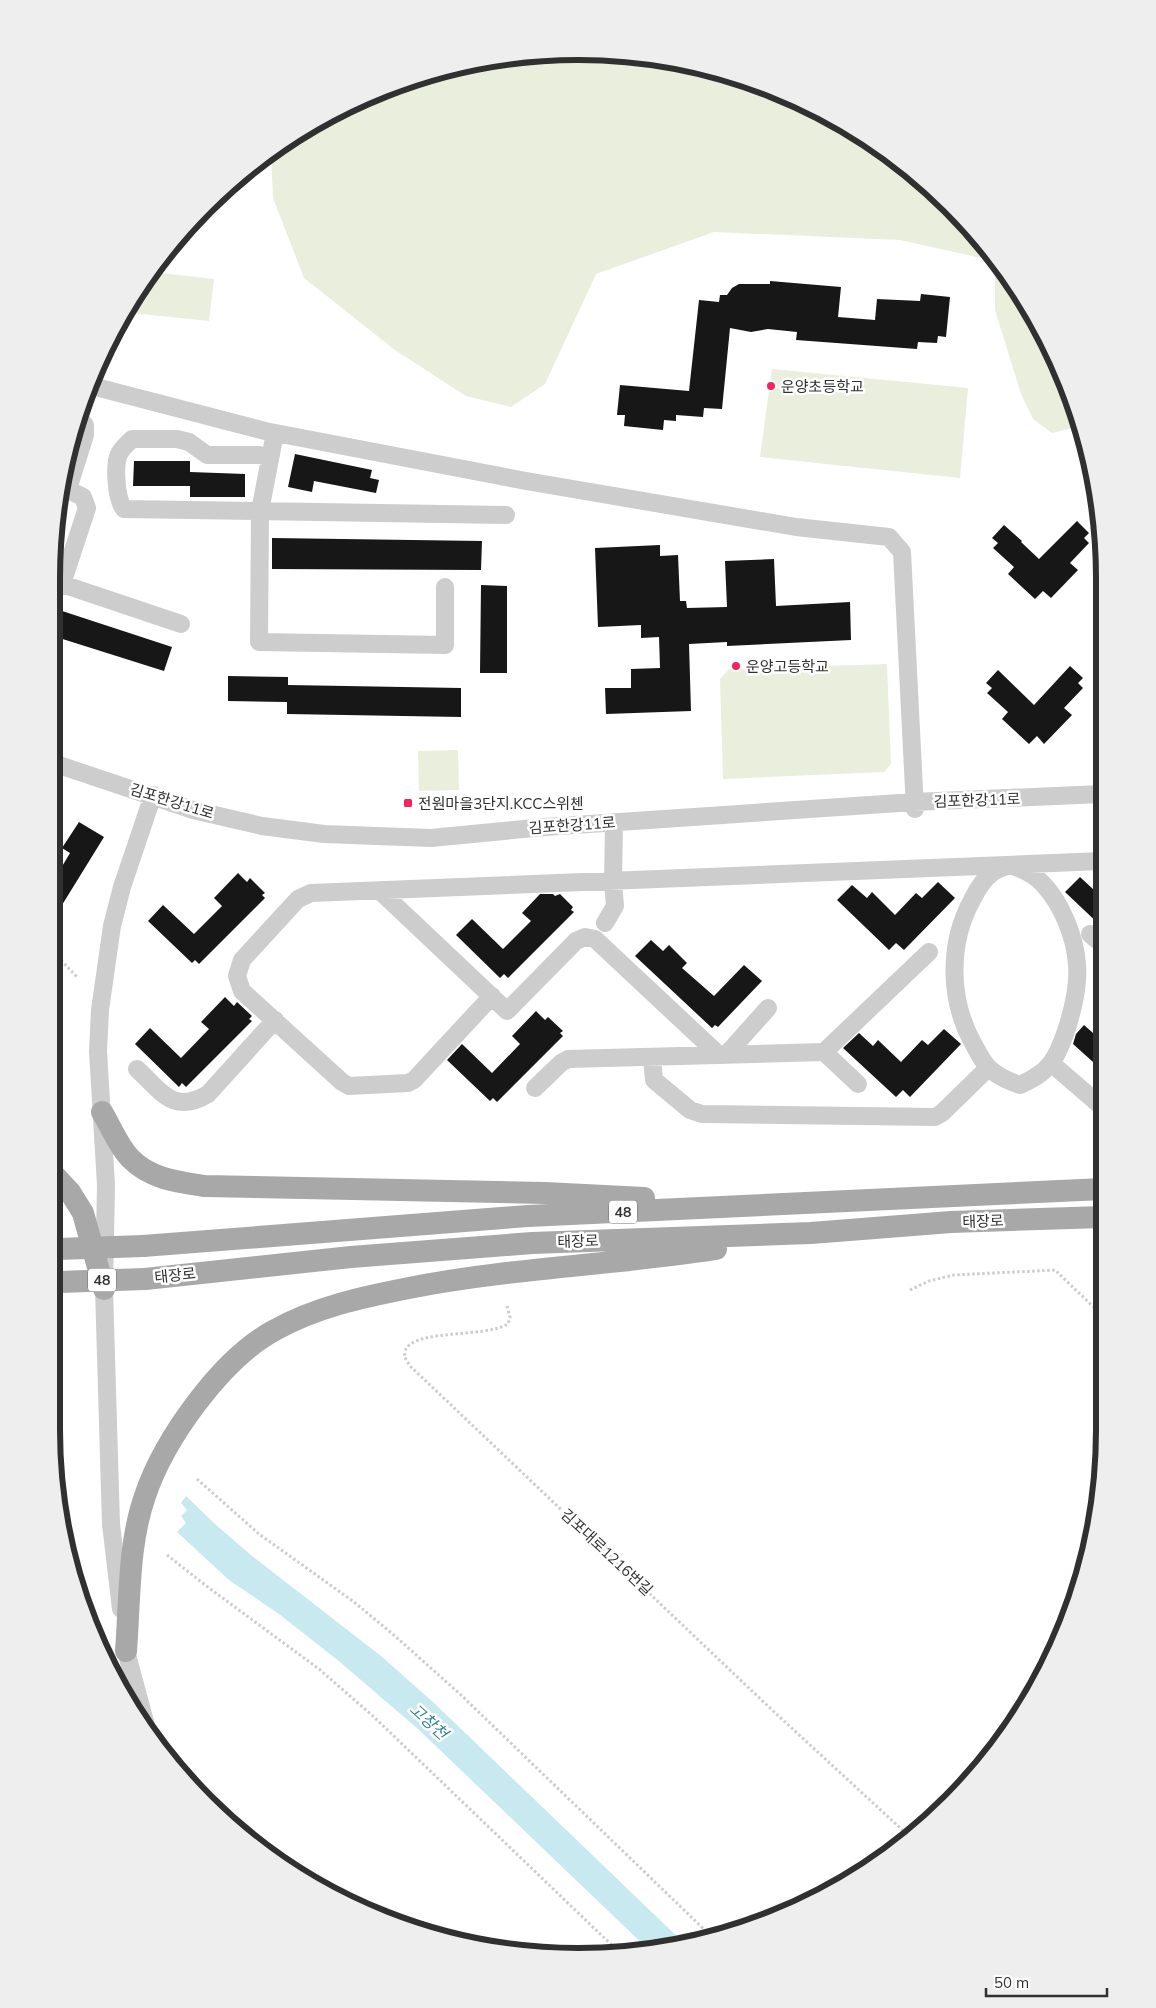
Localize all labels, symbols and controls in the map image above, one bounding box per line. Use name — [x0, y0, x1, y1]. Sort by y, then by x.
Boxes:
place label: 운양초등학교 — [781, 377, 864, 396]
marker: 운양초등학교 — [765, 380, 777, 392]
place label: 운양고등학교 — [746, 657, 829, 676]
marker: 운양고등학교 — [730, 660, 742, 672]
street label: 김포한강11로 — [128, 779, 216, 823]
street label: 김포한강11로 — [933, 789, 1021, 811]
place label: 전원마을3단지.KCC스위첸 — [418, 794, 584, 813]
marker: 전원마을3단지.KCC스위첸 — [402, 797, 414, 809]
street label: 김포한강11로 — [528, 812, 616, 838]
road number: 48 — [609, 1200, 637, 1224]
street label: 태장로 — [962, 1211, 1004, 1231]
street label: 태장로 — [557, 1231, 599, 1251]
street label: 태장로 — [153, 1263, 197, 1287]
road number: 48 — [88, 1268, 116, 1292]
street label: 김포대로1216번길 — [557, 1505, 657, 1599]
water label: 고창천 — [406, 1699, 454, 1745]
scale bar — [986, 1966, 1107, 1998]
text: 50 m — [994, 1973, 1029, 1992]

